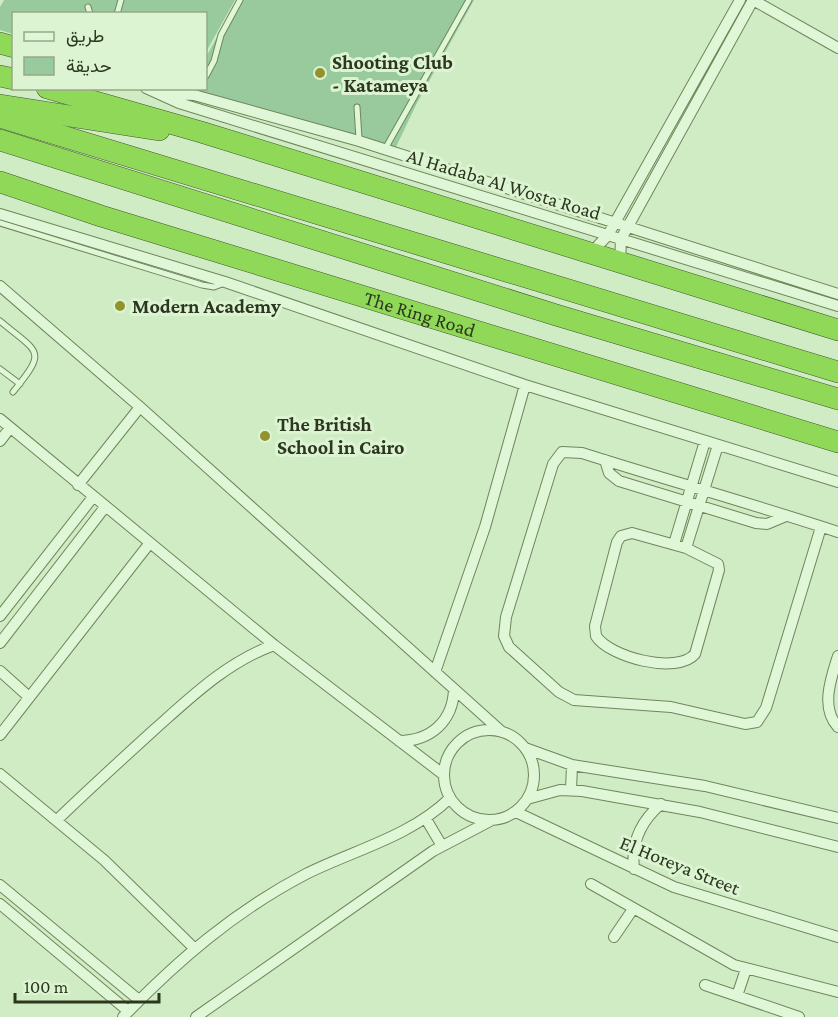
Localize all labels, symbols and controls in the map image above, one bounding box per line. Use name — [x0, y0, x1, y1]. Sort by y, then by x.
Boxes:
legend — [12, 12, 207, 90]
text: طريق — [66, 26, 104, 47]
place label: Shooting Club - Katameya — [332, 51, 453, 96]
text: حديقة — [66, 56, 112, 76]
marker: Shooting Club - Katameya — [313, 66, 327, 80]
street label: Al Hadaba Al Wosta Road — [404, 144, 604, 224]
street label: The Ring Road — [361, 286, 479, 341]
place label: Modern Academy — [132, 295, 281, 317]
marker: Modern Academy — [113, 299, 127, 313]
place label: The British School in Cairo — [277, 413, 404, 458]
marker: The British School in Cairo — [258, 429, 272, 443]
street label: El Horeya Street — [616, 831, 743, 900]
scale bar — [15, 966, 159, 1004]
text: 100 m — [24, 977, 69, 997]

